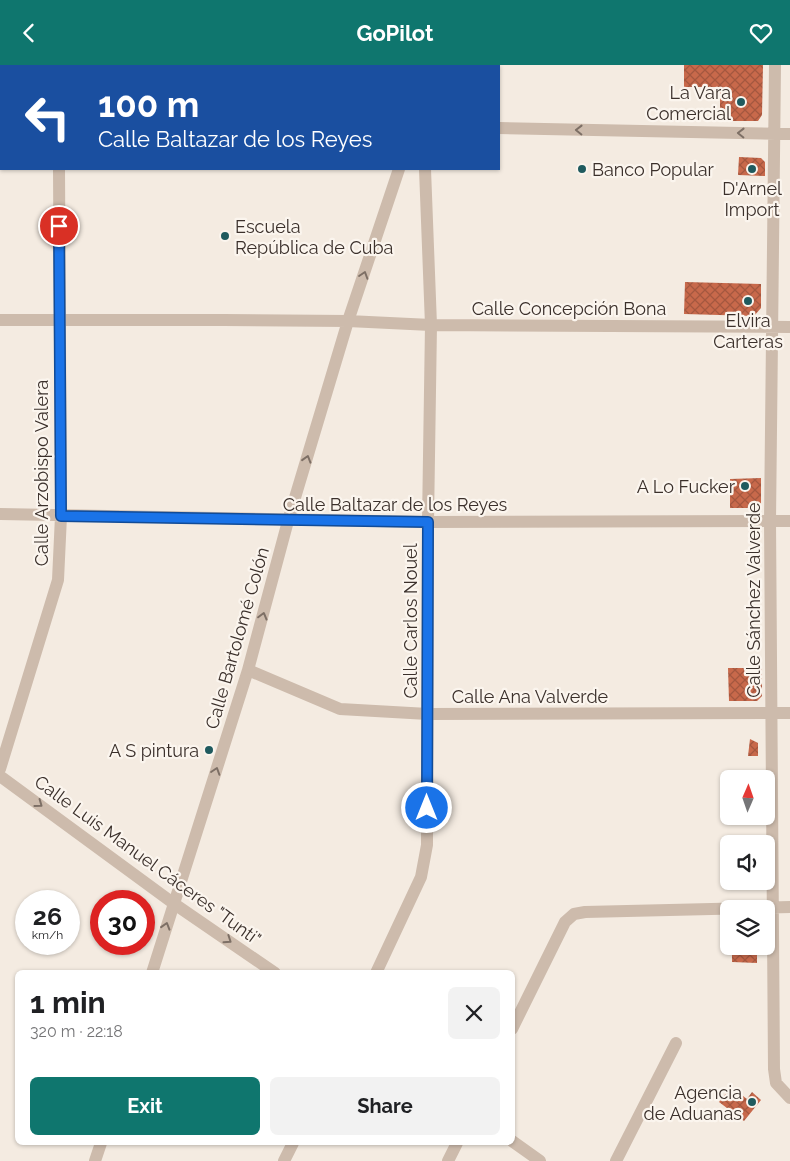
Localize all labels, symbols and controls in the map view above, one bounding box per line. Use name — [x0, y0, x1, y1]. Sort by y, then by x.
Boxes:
icon: back — [15, 19, 43, 47]
icon: heart — [747, 19, 775, 47]
text: GoPilot — [357, 20, 433, 46]
place label: La Vara Comercial — [646, 82, 731, 124]
text: 100 m — [98, 84, 199, 125]
icon: left — [15, 85, 80, 150]
marker: La Vara Comercial — [735, 96, 747, 108]
one-way arrow — [575, 125, 582, 135]
text: Calle Baltazar de los Reyes — [98, 126, 372, 152]
one-way arrow — [737, 128, 745, 139]
place label: Banco Popular — [592, 159, 715, 180]
marker: Banco Popular — [576, 163, 588, 175]
marker: D'Arnel Import — [746, 163, 758, 175]
place label: D'Arnel Import — [722, 178, 782, 220]
pin — [38, 205, 80, 247]
icon: arrive — [45, 212, 73, 240]
place label: Escuela República de Cuba — [235, 216, 393, 258]
marker: Escuela República de Cuba — [219, 230, 231, 242]
one-way arrow — [358, 272, 368, 280]
marker: Elvira Carteras — [742, 295, 754, 307]
street label: Calle Concepción Bona — [472, 298, 666, 319]
place label: Elvira Carteras — [713, 310, 783, 352]
street label: Calle Arzobispo Valera — [31, 380, 52, 566]
one-way arrow — [301, 456, 311, 464]
place label: A Lo Fucker — [637, 476, 736, 497]
marker: A Lo Fucker — [739, 480, 751, 492]
street label: Calle Baltazar de los Reyes — [283, 494, 508, 515]
street label: Calle Sánchez Valverde — [743, 502, 764, 698]
street label: Calle Carlos Nouel — [400, 543, 421, 699]
street label: Calle Bartolomé Colón — [201, 545, 273, 731]
one-way arrow — [257, 611, 268, 620]
street label: Calle Ana Valverde — [452, 686, 609, 707]
place label: A S pintura — [109, 740, 199, 761]
marker: A S pintura — [203, 744, 215, 756]
one-way arrow — [210, 767, 220, 776]
north arrow — [720, 770, 775, 825]
map controls — [720, 770, 775, 955]
street label: Calle Luis Manuel Cáceres "Tunti" — [31, 771, 265, 949]
position arrow — [400, 781, 452, 833]
one-way arrow — [33, 799, 42, 807]
button: sound — [720, 835, 775, 890]
speed limit sign: 30 — [90, 890, 155, 955]
button: layers — [720, 900, 775, 955]
text: 26 — [33, 901, 62, 931]
one-way arrow — [161, 922, 171, 930]
text: km/h — [32, 928, 63, 942]
one-way arrow — [222, 934, 232, 943]
text: 1 min — [30, 985, 106, 1020]
button: close — [448, 987, 500, 1039]
text: 320 m · 22:18 — [30, 1022, 123, 1041]
button: Exit — [30, 1077, 260, 1135]
button: Share — [270, 1077, 500, 1135]
place label: Agencia de Aduanas — [644, 1082, 742, 1124]
marker: Agencia de Aduanas — [746, 1096, 758, 1108]

